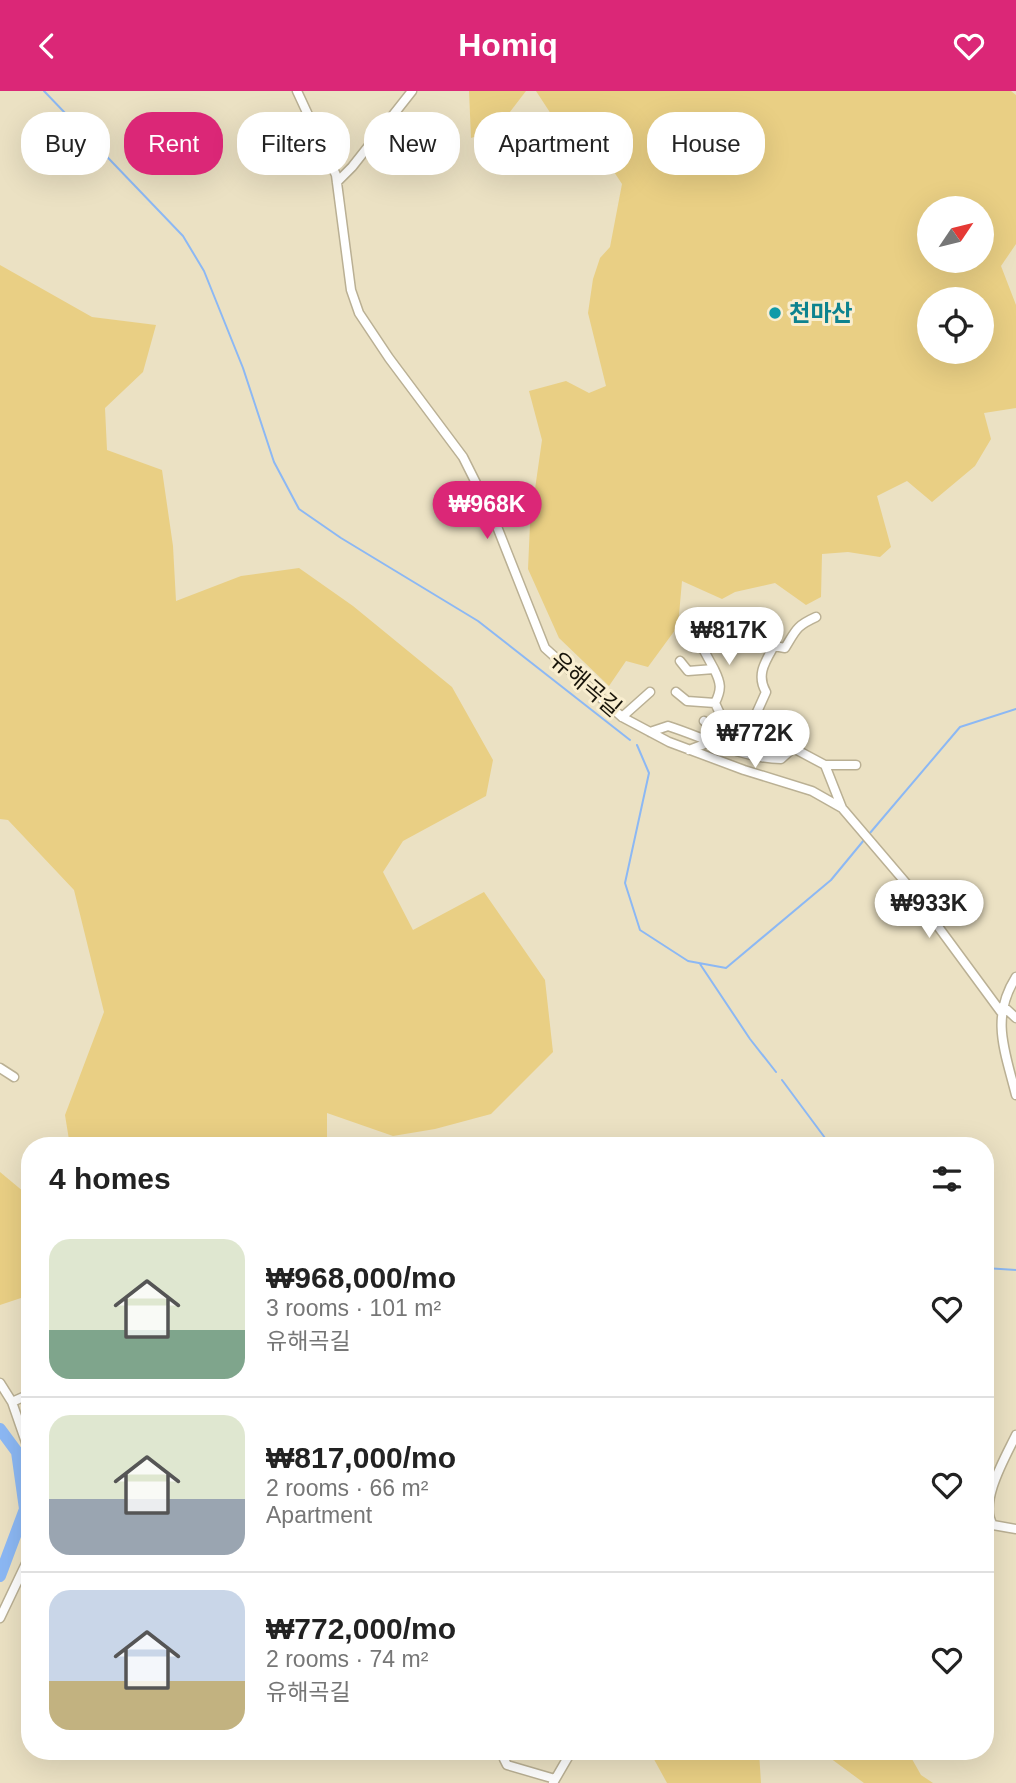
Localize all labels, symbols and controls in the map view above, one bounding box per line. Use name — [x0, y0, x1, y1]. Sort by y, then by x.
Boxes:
icon: back — [28, 27, 66, 65]
text: Homiq — [458, 27, 558, 63]
icon: heart — [950, 27, 988, 65]
chip: Buy — [21, 112, 110, 175]
chip: Rent — [124, 112, 223, 175]
chip: Filters — [237, 112, 350, 175]
chip: New — [364, 112, 460, 175]
chip: Apartment — [474, 112, 633, 175]
chip: House — [647, 112, 765, 175]
north arrow — [917, 196, 994, 273]
map controls — [917, 196, 994, 364]
button: locate — [917, 287, 994, 364]
place label: 천마산 — [789, 300, 852, 326]
marker: 천마산 — [767, 305, 783, 321]
pin: ₩968K — [438, 482, 536, 541]
text: ₩968K — [449, 491, 525, 517]
pin: ₩817K — [680, 607, 778, 667]
text: ₩817K — [691, 617, 767, 643]
street label: 유해곡길 — [546, 646, 626, 722]
pin: ₩772K — [706, 711, 804, 770]
text: ₩772K — [717, 720, 793, 746]
pin: ₩933K — [880, 881, 978, 940]
text: ₩933K — [891, 890, 967, 916]
icon: filters — [928, 1160, 966, 1198]
text: 4 homes — [49, 1162, 171, 1195]
text: ₩968,000/mo — [266, 1261, 456, 1294]
icon: home — [105, 1267, 189, 1351]
icon: heart — [928, 1290, 966, 1328]
text: 3 rooms · 101 m² — [266, 1295, 441, 1321]
text: 유해곡길 — [266, 1328, 351, 1354]
text: ₩817,000/mo — [266, 1441, 456, 1474]
icon: home — [105, 1443, 189, 1527]
icon: heart — [928, 1466, 966, 1504]
text: 2 rooms · 66 m² — [266, 1475, 428, 1501]
text: Apartment — [266, 1502, 372, 1528]
text: ₩772,000/mo — [266, 1612, 456, 1645]
icon: home — [105, 1618, 189, 1702]
icon: heart — [928, 1641, 966, 1679]
text: 2 rooms · 74 m² — [266, 1646, 428, 1672]
text: 유해곡길 — [266, 1679, 351, 1705]

